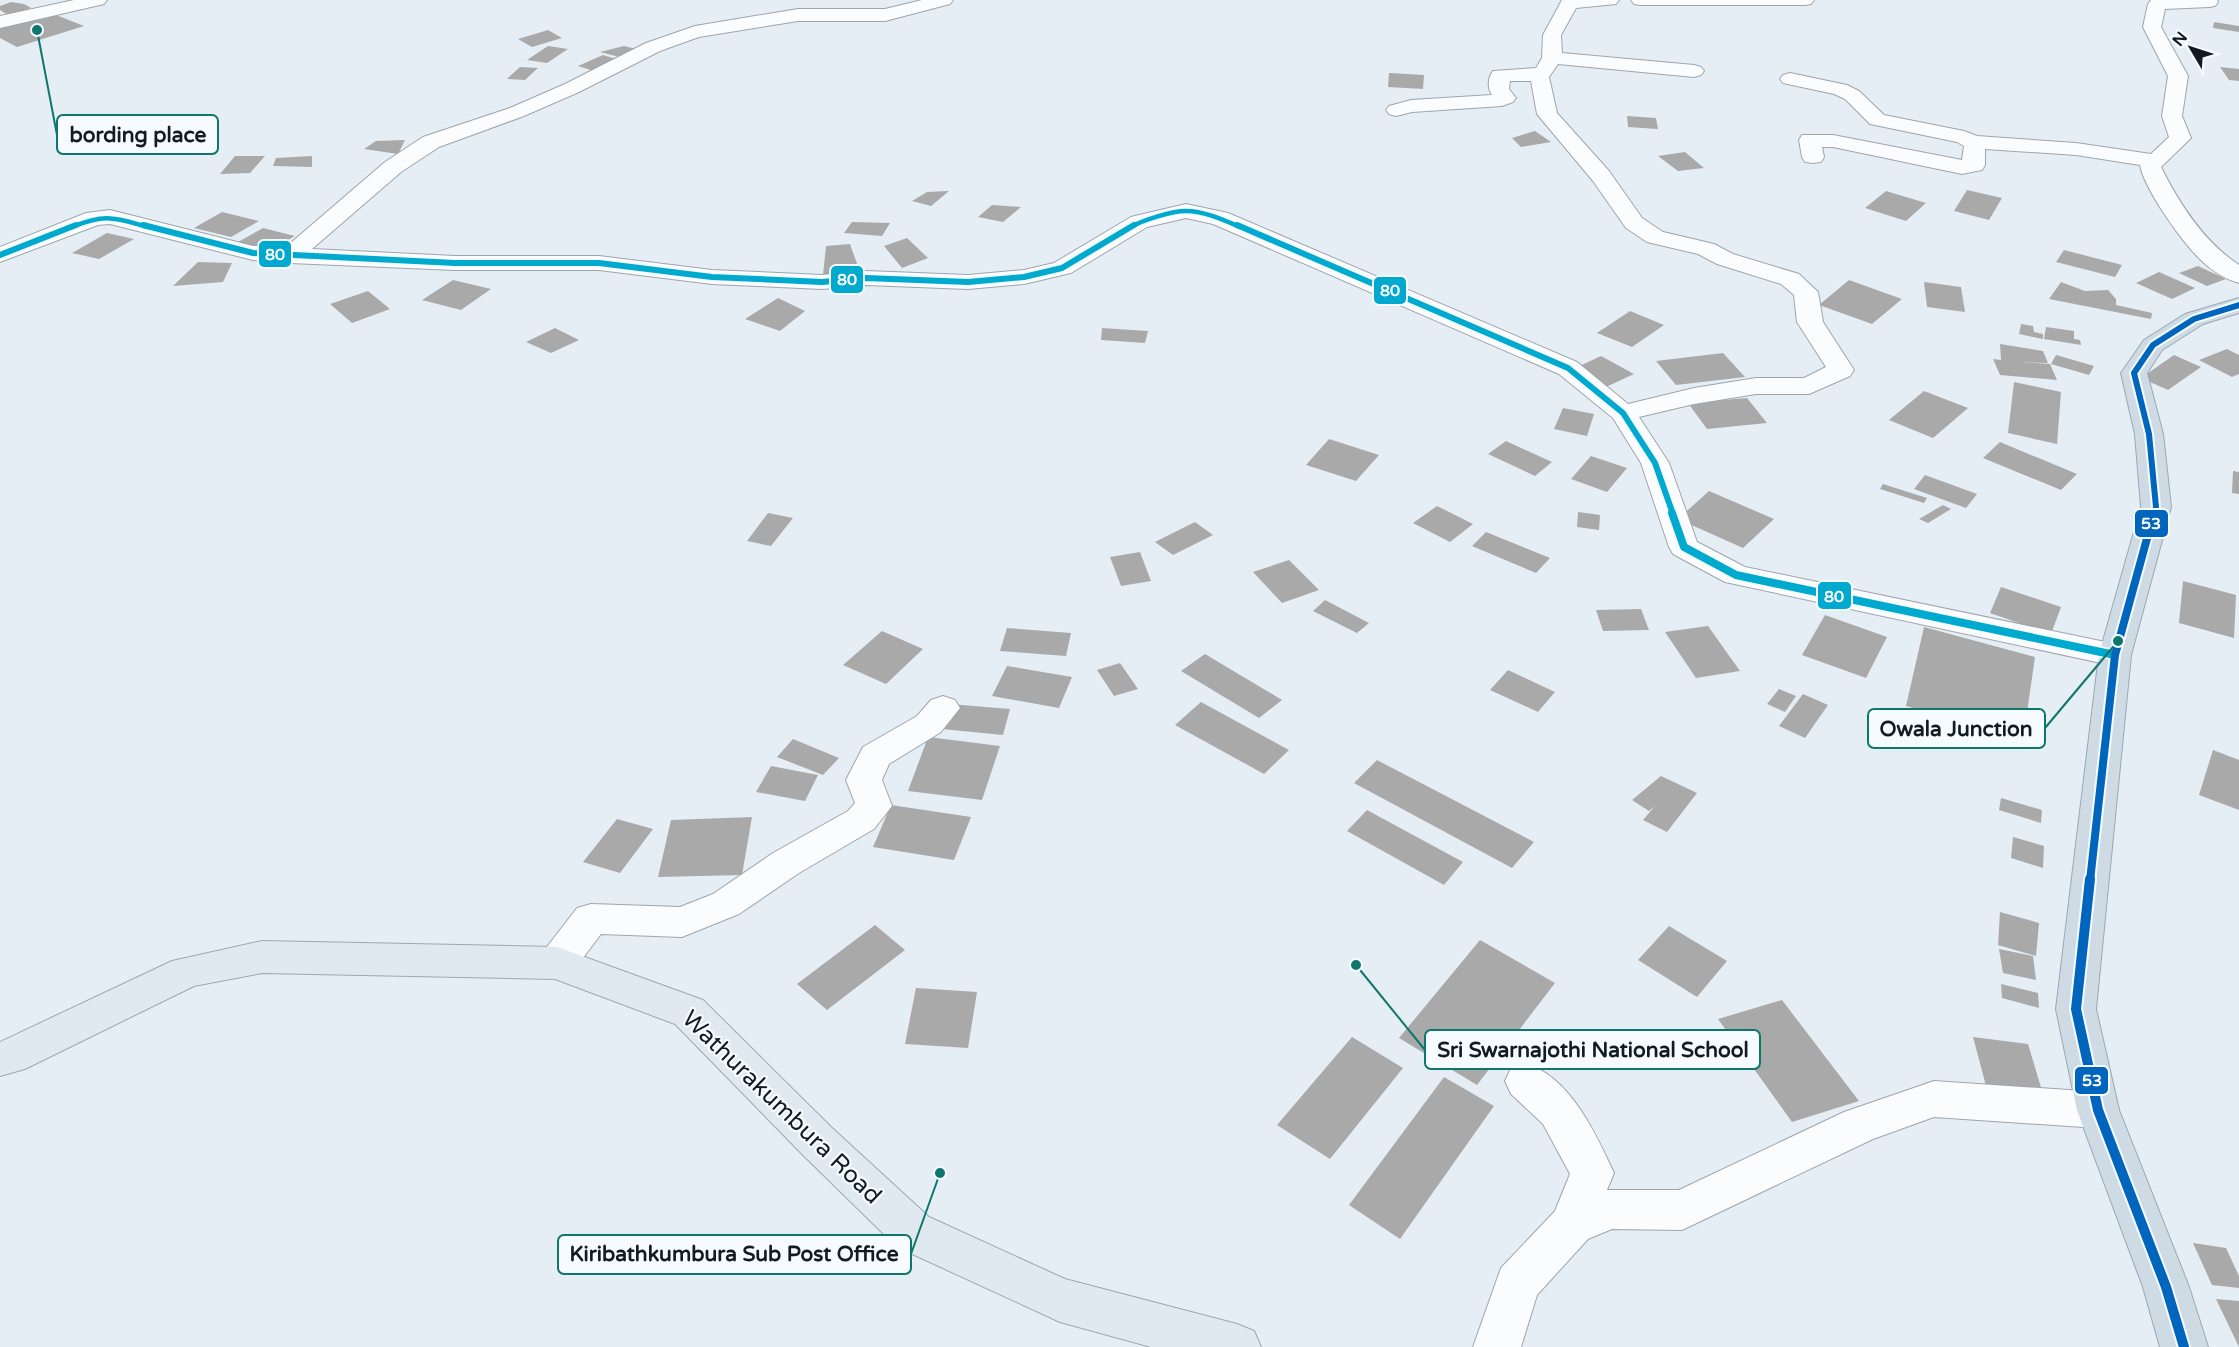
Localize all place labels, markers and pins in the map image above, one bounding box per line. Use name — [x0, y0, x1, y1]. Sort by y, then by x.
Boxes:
callout: bording place — [57, 115, 218, 154]
callout: Owala Junction — [1868, 709, 2045, 748]
callout: Sri Swarnajothi National School — [1425, 1030, 1760, 1069]
callout: Kiribathkumbura Sub Post Office — [558, 1235, 911, 1274]

